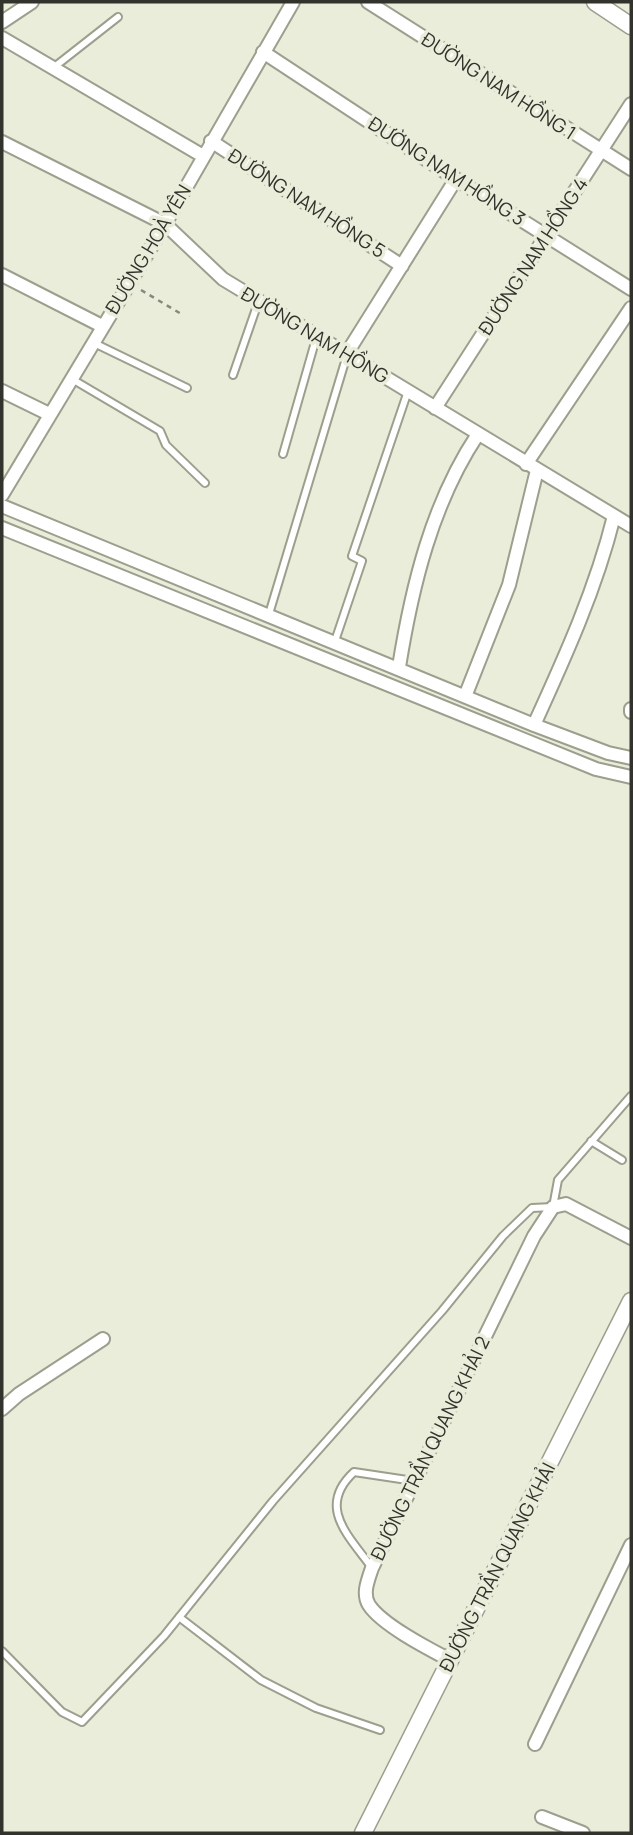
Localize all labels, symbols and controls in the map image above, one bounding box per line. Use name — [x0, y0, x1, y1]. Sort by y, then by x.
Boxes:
street label: ĐƯỜNG NAM HỒNG 1 — [417, 25, 582, 146]
street label: ĐƯỜNG NAM HỒNG 3 — [364, 109, 532, 232]
street label: ĐƯỜNG NAM HỒNG 5 — [223, 141, 392, 264]
street label: ĐƯỜNG NAM HỒNG 4 — [471, 171, 594, 340]
street label: ĐƯỜNG HOÀ YÊN — [99, 179, 197, 319]
street label: ĐƯỜNG NAM HỒNG — [236, 279, 395, 389]
street label: ĐƯỜNG TRẦN QUANG KHẢI 2 — [363, 1331, 496, 1564]
street label: ĐƯỜNG TRẦN QUANG KHẢI — [431, 1457, 561, 1676]

